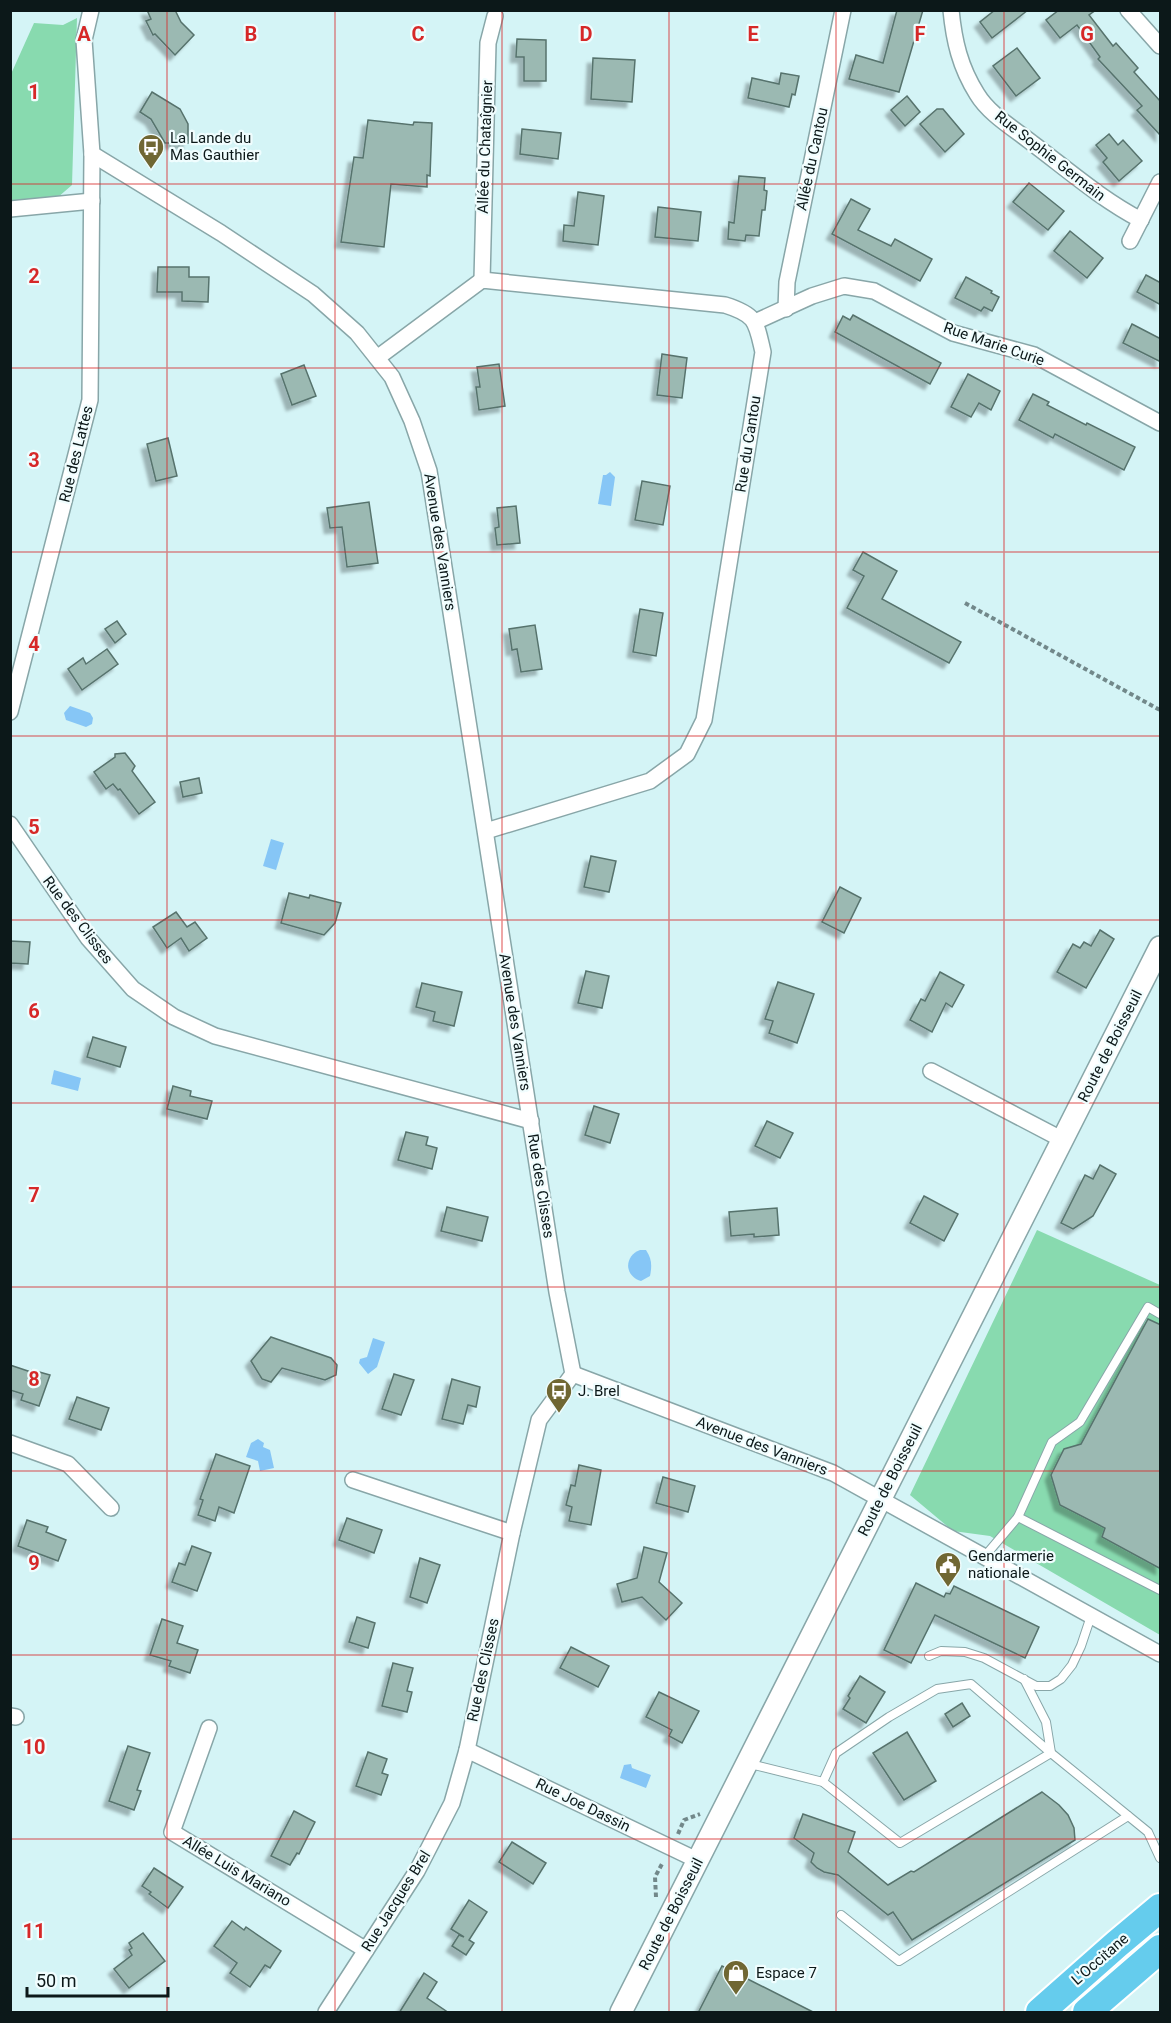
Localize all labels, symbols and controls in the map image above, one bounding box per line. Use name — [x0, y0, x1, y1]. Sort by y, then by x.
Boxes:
text: A — [77, 22, 91, 46]
text: B — [245, 22, 257, 46]
text: C — [411, 22, 425, 46]
text: D — [580, 22, 593, 46]
text: E — [747, 22, 759, 46]
text: F — [915, 22, 926, 46]
text: G — [1080, 22, 1094, 46]
text: 1 — [28, 80, 40, 104]
street label: Allée du Chataîgnier — [474, 80, 496, 214]
street label: Allée du Cantou — [792, 106, 832, 212]
street label: Rue Sophie Germain — [991, 107, 1109, 205]
place label: La Lande du Mas Gauthier — [170, 129, 259, 164]
bus stop icon: La Lande du Mas Gauthier — [136, 132, 166, 170]
text: 2 — [28, 264, 40, 288]
street label: Rue Marie Curie — [941, 318, 1047, 370]
street label: Rue du Cantou — [731, 394, 765, 494]
street label: Rue des Lattes — [55, 404, 97, 504]
text: 3 — [28, 448, 40, 472]
street label: Avenue des Vanniers — [420, 472, 460, 612]
text: 4 — [28, 632, 40, 656]
text: 5 — [28, 815, 40, 839]
street label: Rue des Clisses — [39, 873, 117, 967]
street label: Avenue des Vanniers — [495, 952, 535, 1092]
street label: Route de Boisseuil — [1074, 987, 1146, 1105]
text: 6 — [28, 999, 40, 1023]
street label: Rue des Clisses — [524, 1133, 558, 1239]
text: 7 — [28, 1183, 40, 1207]
text: 8 — [28, 1367, 40, 1391]
bus stop icon: J. Brel — [544, 1376, 574, 1414]
place label: J. Brel — [578, 1382, 620, 1400]
street label: Avenue des Vanniers — [694, 1413, 830, 1479]
street label: Route de Boisseuil — [854, 1421, 926, 1539]
place label: Gendarmerie nationale — [968, 1547, 1054, 1582]
public building icon: Gendarmerie nationale — [933, 1550, 963, 1588]
text: 9 — [28, 1551, 40, 1575]
street label: Rue des Clisses — [463, 1617, 503, 1723]
text: 10 — [23, 1735, 45, 1759]
street label: Rue Joe Dassin — [533, 1774, 633, 1836]
street label: Allée Luis Mariano — [180, 1832, 294, 1910]
street label: Rue Jacques Brel — [358, 1847, 434, 1955]
street label: Route de Boisseuil — [635, 1855, 707, 1973]
text: 11 — [23, 1919, 45, 1943]
street label: L'Occitane — [1068, 1929, 1132, 1989]
shop icon: Espace 7 — [721, 1958, 751, 1996]
scale bar — [27, 1960, 168, 1998]
place label: Espace 7 — [756, 1964, 817, 1982]
text: 50 m — [36, 1970, 76, 1991]

